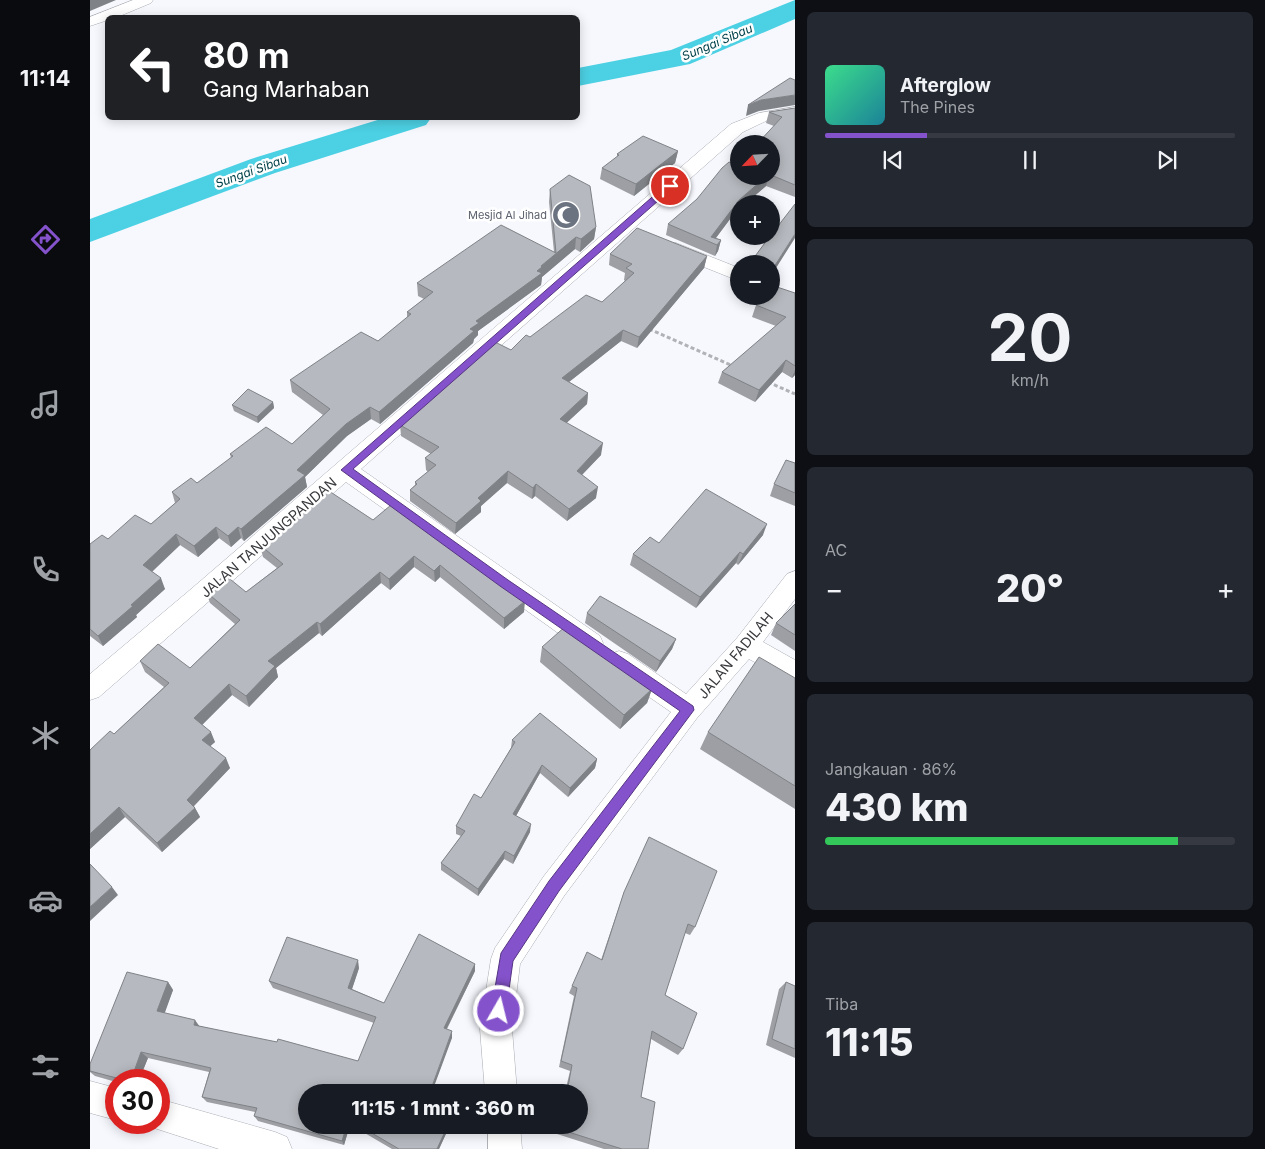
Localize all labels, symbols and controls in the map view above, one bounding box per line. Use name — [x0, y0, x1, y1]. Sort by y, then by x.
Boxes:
water label: Sungai Sibau — [679, 20, 755, 64]
text: 80 m — [203, 34, 290, 76]
icon: left — [120, 35, 185, 100]
text: 11:14 — [20, 65, 70, 91]
text: Afterglow — [900, 74, 991, 97]
text: Gang Marhaban — [203, 76, 370, 102]
text: The Pines — [900, 97, 975, 117]
north arrow — [730, 135, 780, 185]
map controls — [730, 135, 780, 305]
icon: previous — [879, 146, 907, 174]
icon: pause — [1016, 146, 1044, 174]
icon: next — [1153, 146, 1181, 174]
water label: Sungai Sibau — [213, 151, 289, 191]
pin — [649, 165, 691, 207]
icon: arrive — [656, 172, 684, 200]
button: + — [730, 195, 780, 245]
mosque icon: Mesjid Al Jihad — [551, 200, 581, 230]
place label: Mesjid Al Jihad — [468, 208, 547, 222]
icon: directions — [28, 222, 63, 257]
button: − — [730, 255, 780, 305]
text: 20 — [988, 298, 1072, 377]
text: km/h — [1011, 370, 1049, 390]
icon: music — [28, 387, 63, 422]
street label: JALAN TANJUNGPANDAN — [196, 473, 340, 601]
text: AC — [825, 540, 847, 560]
icon: phone — [28, 552, 63, 587]
text: 20° — [996, 565, 1064, 611]
text: − — [825, 572, 844, 606]
text: + — [1216, 572, 1235, 606]
street label: JALAN FADILAH — [694, 608, 776, 702]
icon: climate — [28, 718, 63, 753]
text: Jangkauan · 86% — [825, 759, 957, 779]
text: 430 km — [825, 784, 968, 830]
icon: car — [28, 883, 63, 918]
position arrow — [472, 984, 524, 1036]
text: Tiba — [825, 994, 858, 1014]
text: 11:15 — [825, 1019, 914, 1065]
icon: filters — [28, 1049, 63, 1084]
speed limit sign: 30 — [105, 1069, 170, 1134]
text: 11:15 · 1 mnt · 360 m — [351, 1097, 535, 1120]

